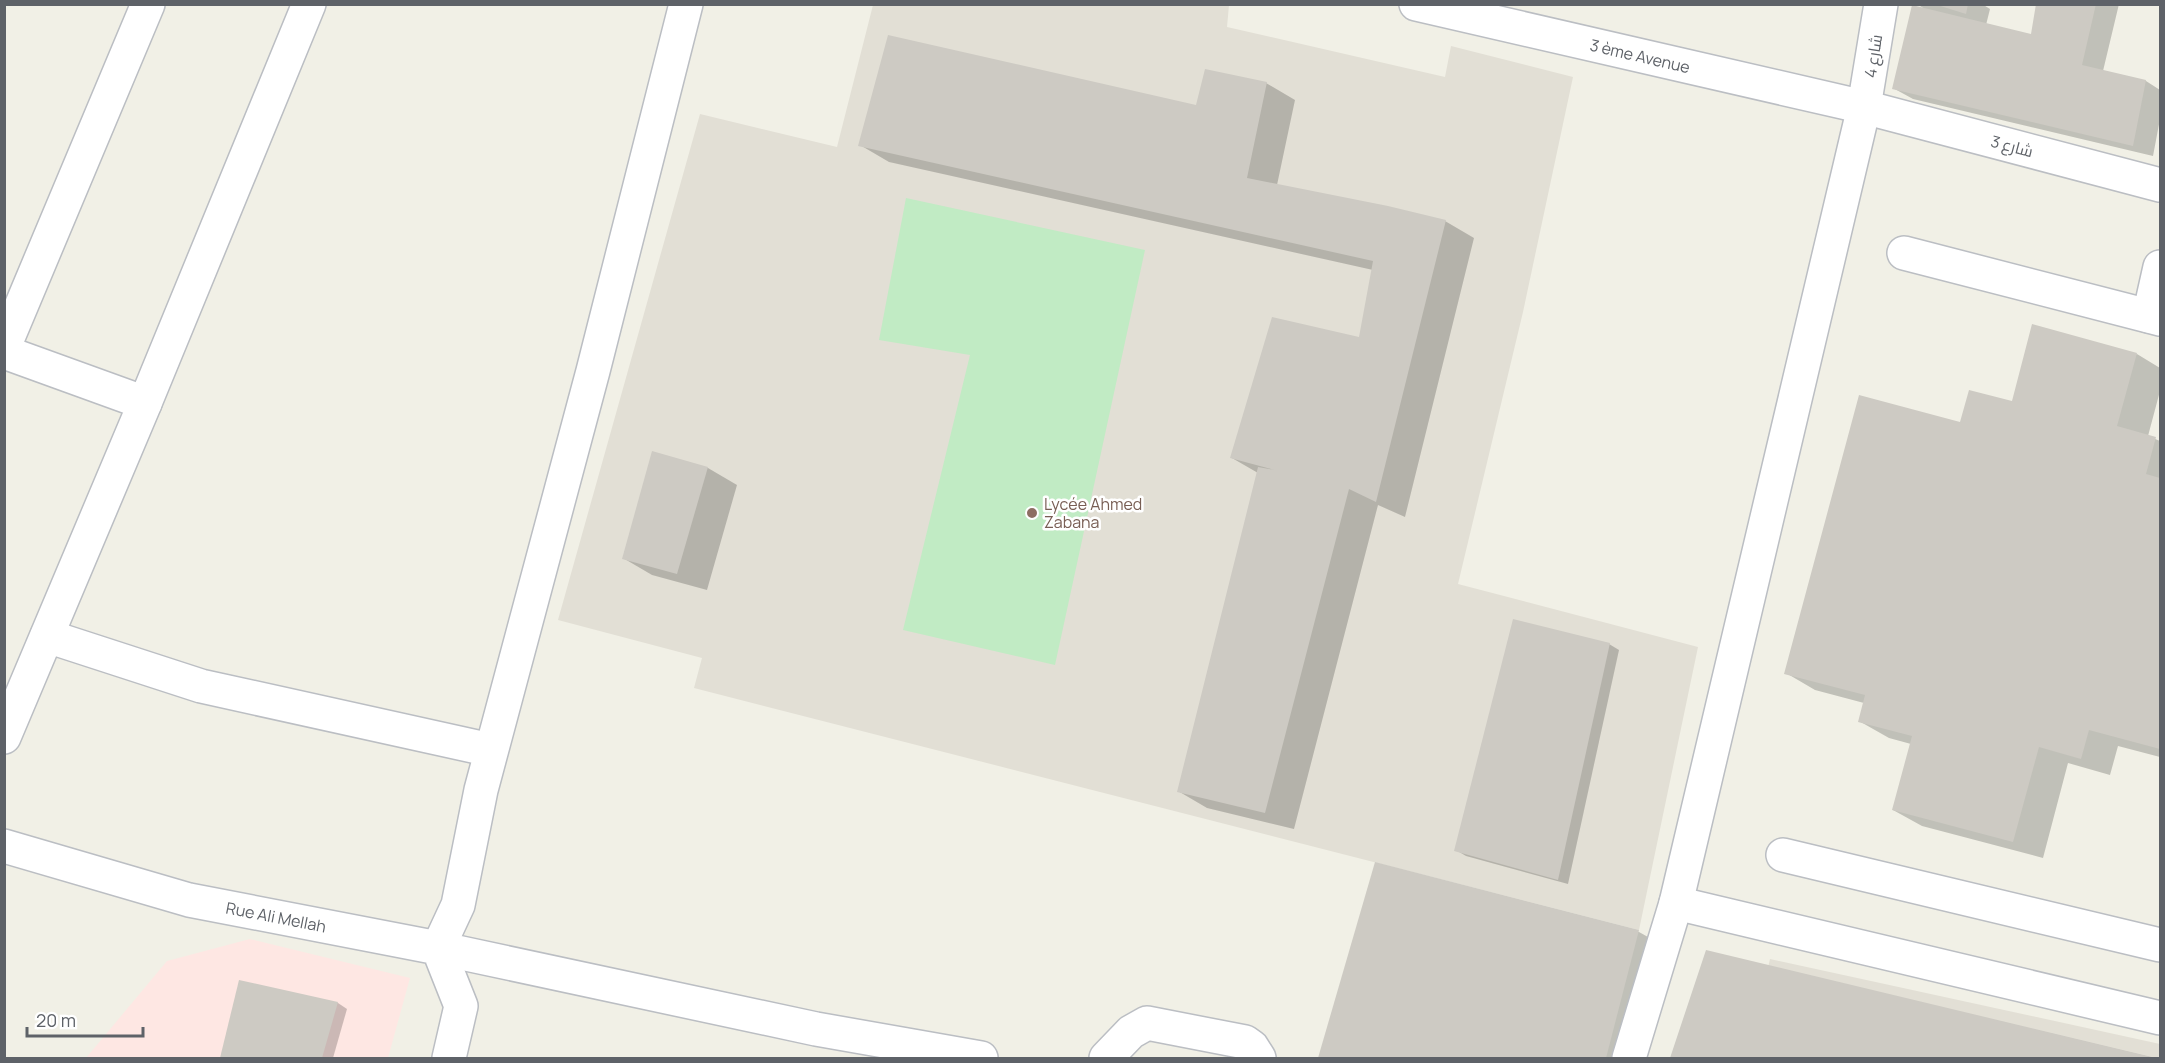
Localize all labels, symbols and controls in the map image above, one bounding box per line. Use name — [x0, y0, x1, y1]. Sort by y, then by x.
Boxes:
street label: شارع 4 — [1859, 33, 1888, 79]
street label: 3 ème Avenue — [1588, 34, 1692, 78]
street label: شارع 3 — [1988, 130, 2036, 163]
place label: Lycée Ahmed Zabana — [1044, 493, 1142, 533]
marker: Lycée Ahmed Zabana — [1025, 506, 1039, 520]
street label: Rue Ali Mellah — [224, 897, 328, 937]
scale bar — [27, 1000, 142, 1038]
text: 20 m — [36, 1008, 76, 1032]

